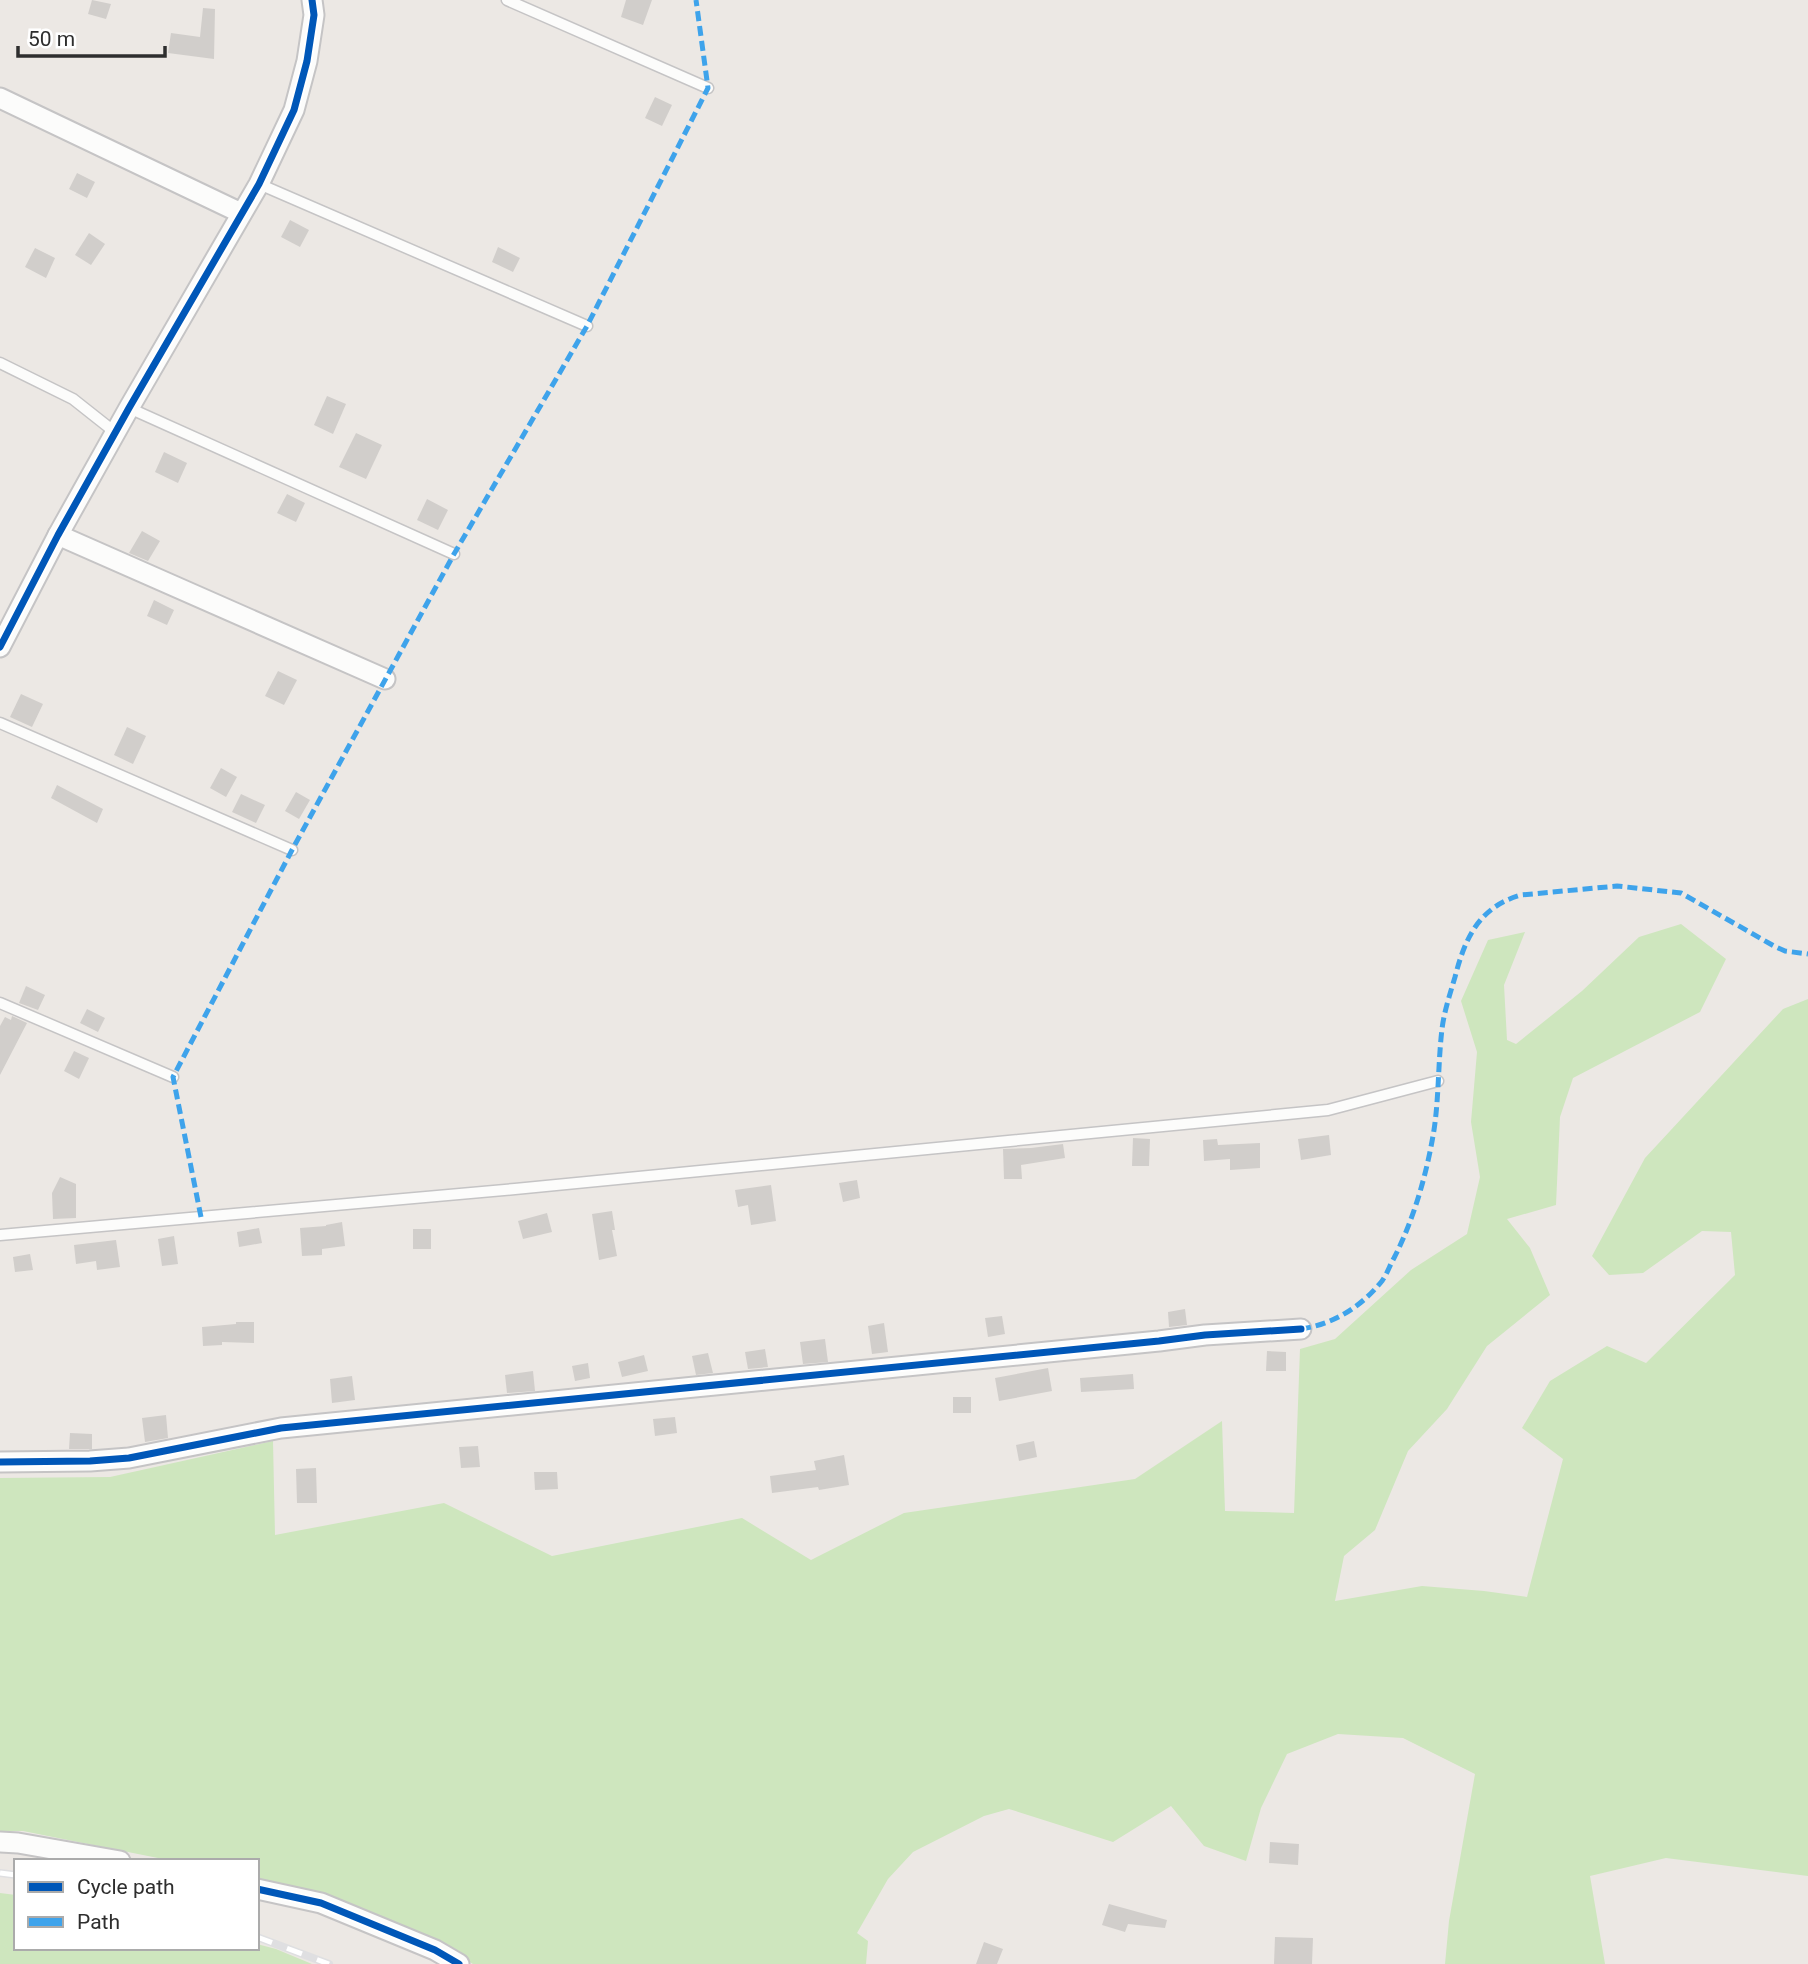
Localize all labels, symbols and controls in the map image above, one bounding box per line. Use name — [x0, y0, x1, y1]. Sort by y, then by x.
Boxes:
scale bar — [18, 14, 164, 58]
text: 50 m — [28, 27, 75, 51]
legend — [14, 1859, 259, 1950]
text: Cycle path — [77, 1875, 175, 1899]
text: Path — [77, 1910, 120, 1934]

